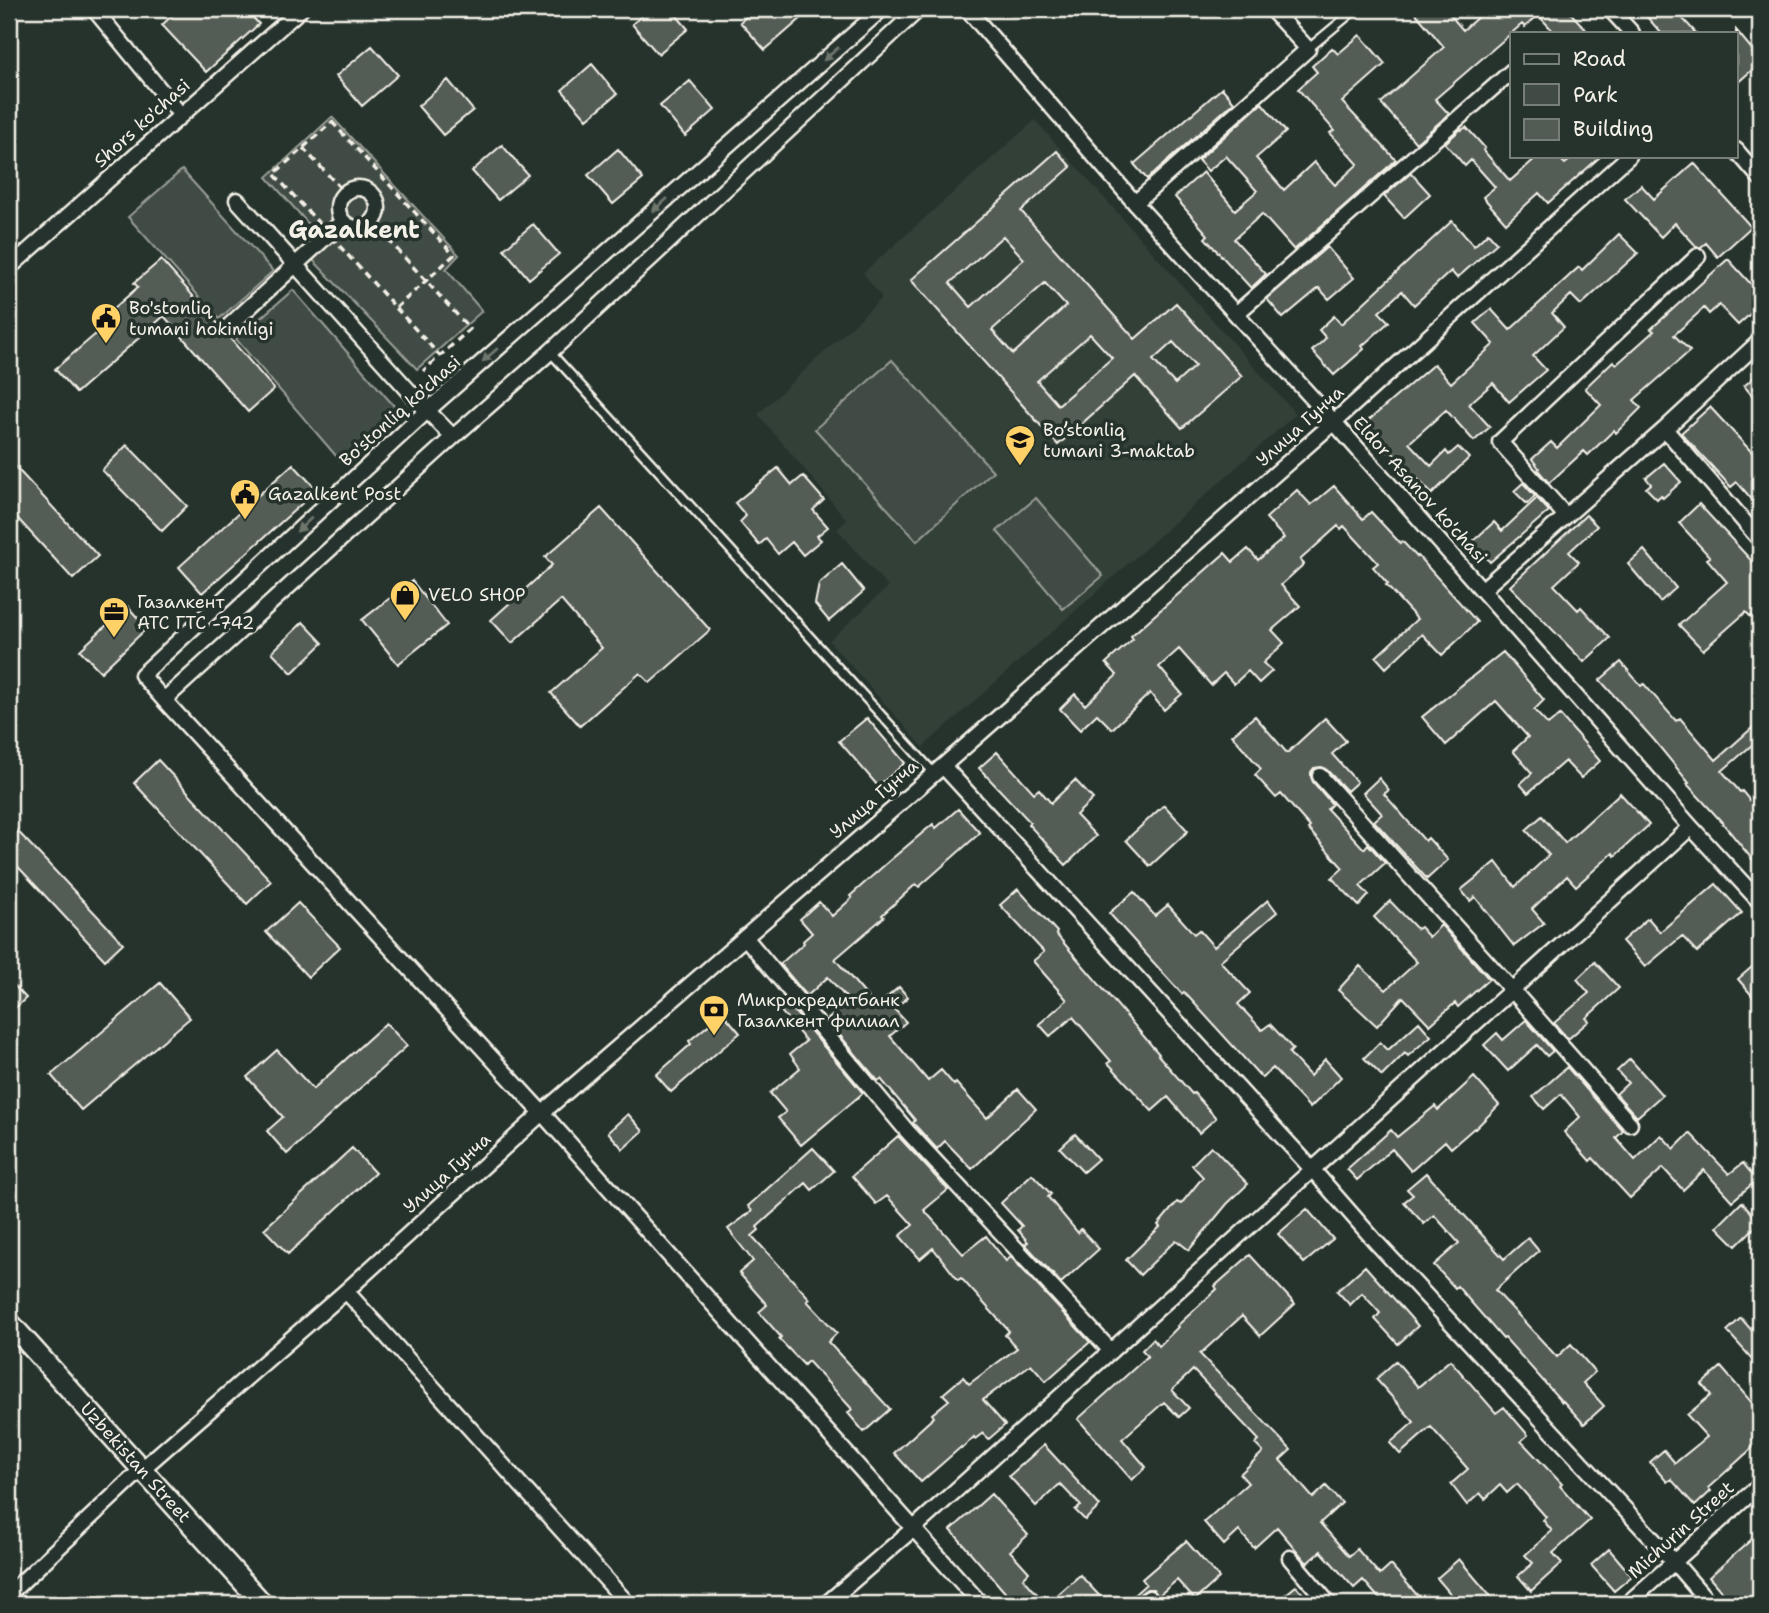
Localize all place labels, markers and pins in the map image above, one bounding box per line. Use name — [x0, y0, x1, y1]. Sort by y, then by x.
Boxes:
place label: Bo'stonliq tumani hokimligi — [129, 296, 274, 341]
public building icon: Bo'stonliq tumani hokimligi — [89, 301, 123, 345]
place label: Bo’stonliq tumani 3-maktab — [1043, 418, 1195, 463]
school or university icon: Bo’stonliq tumani 3-maktab — [1003, 423, 1037, 467]
public building icon: Gazalkent Post — [228, 477, 262, 521]
place label: Gazalkent Post — [268, 482, 401, 506]
shop icon: VELO SHOP — [388, 578, 422, 622]
place label: VELO SHOP — [428, 583, 526, 607]
place label: Газалкент АТС ГТС -742 — [137, 590, 254, 635]
office icon: Газалкент АТС ГТС -742 — [97, 595, 131, 639]
place label: Микрокредитбанк Газалкент филиал — [737, 988, 900, 1033]
bank icon: Микрокредитбанк Газалкент филиал — [697, 993, 731, 1037]

